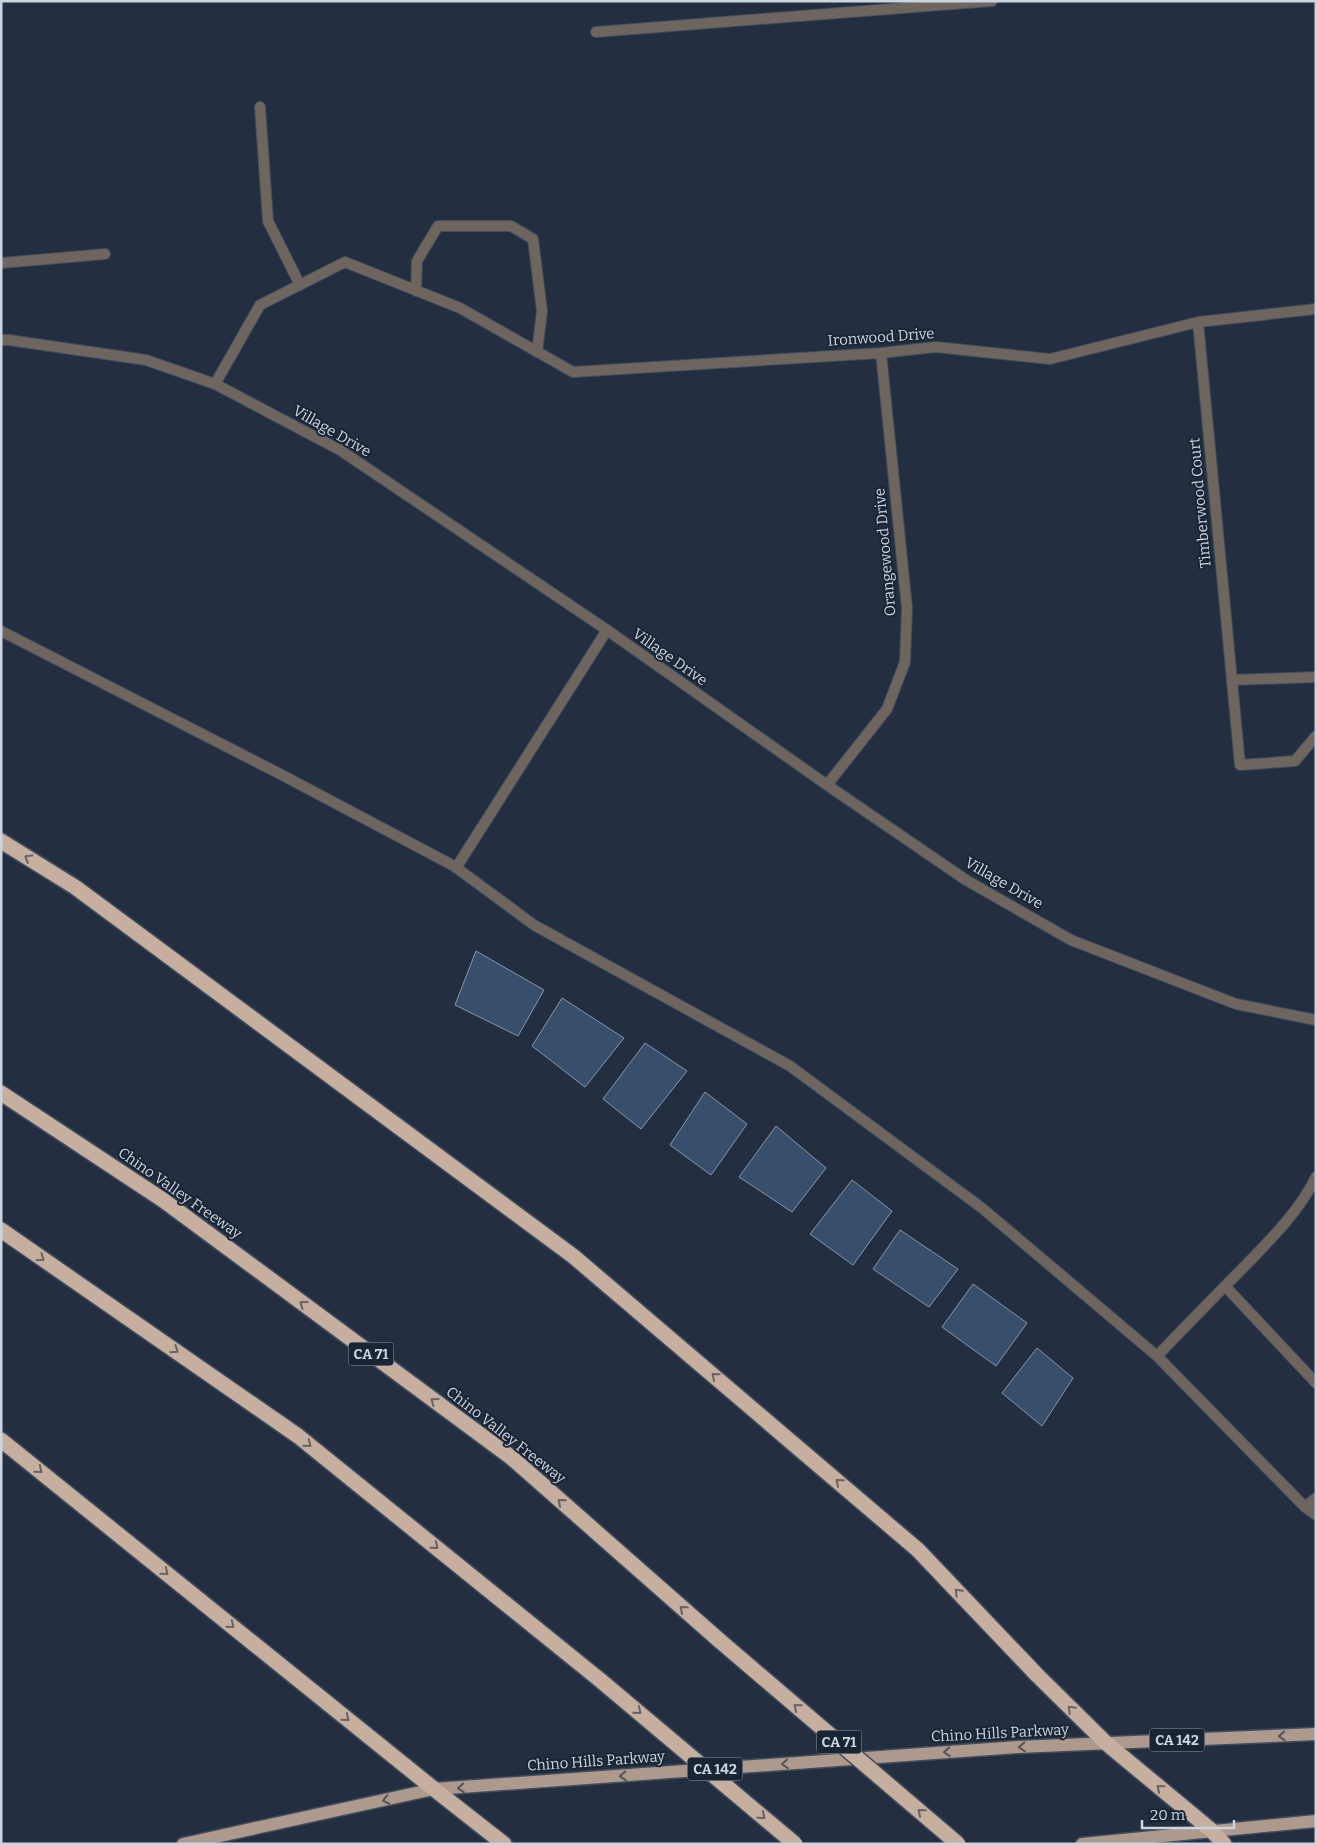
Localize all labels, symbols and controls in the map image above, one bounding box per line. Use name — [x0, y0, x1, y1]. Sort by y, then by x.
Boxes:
street label: Ironwood Drive — [827, 324, 935, 350]
street label: Village Drive — [290, 401, 374, 461]
street label: Timberwood Court — [1185, 436, 1215, 569]
street label: Orangewood Drive — [870, 487, 900, 617]
street label: Village Drive — [629, 625, 711, 689]
street label: Village Drive — [962, 853, 1046, 913]
one-way arrow — [24, 854, 33, 864]
street label: Chino Valley Freeway — [115, 1143, 245, 1243]
one-way arrow — [36, 1252, 45, 1261]
one-way arrow — [299, 1301, 309, 1310]
road number: CA 71 — [348, 1342, 394, 1366]
one-way arrow — [170, 1344, 179, 1354]
one-way arrow — [712, 1373, 721, 1382]
street label: Chino Valley Freeway — [443, 1383, 569, 1487]
one-way arrow — [431, 1398, 440, 1406]
one-way arrow — [302, 1438, 311, 1446]
one-way arrow — [33, 1465, 42, 1473]
one-way arrow — [836, 1478, 845, 1487]
one-way arrow — [558, 1498, 567, 1507]
one-way arrow — [429, 1540, 438, 1549]
one-way arrow — [160, 1567, 169, 1576]
one-way arrow — [955, 1589, 964, 1598]
one-way arrow — [680, 1605, 689, 1614]
one-way arrow — [225, 1620, 234, 1628]
one-way arrow — [794, 1704, 803, 1712]
one-way arrow — [632, 1705, 641, 1714]
one-way arrow — [1068, 1706, 1077, 1715]
one-way arrow — [340, 1713, 349, 1722]
street label: Chino Hills Parkway — [931, 1720, 1070, 1746]
road number: CA 142 — [1150, 1728, 1204, 1752]
road number: CA 71 — [816, 1730, 862, 1754]
one-way arrow — [1277, 1731, 1285, 1741]
one-way arrow — [1018, 1741, 1026, 1752]
one-way arrow — [943, 1746, 951, 1757]
street label: Chino Hills Parkway — [526, 1747, 666, 1775]
road number: CA 142 — [688, 1758, 742, 1780]
one-way arrow — [781, 1758, 789, 1769]
one-way arrow — [619, 1770, 627, 1781]
one-way arrow — [457, 1782, 465, 1793]
one-way arrow — [1157, 1785, 1166, 1794]
one-way arrow — [382, 1794, 391, 1805]
scale bar — [1142, 1798, 1234, 1830]
text: 20 m — [1150, 1806, 1186, 1824]
one-way arrow — [917, 1809, 926, 1818]
one-way arrow — [756, 1810, 765, 1819]

